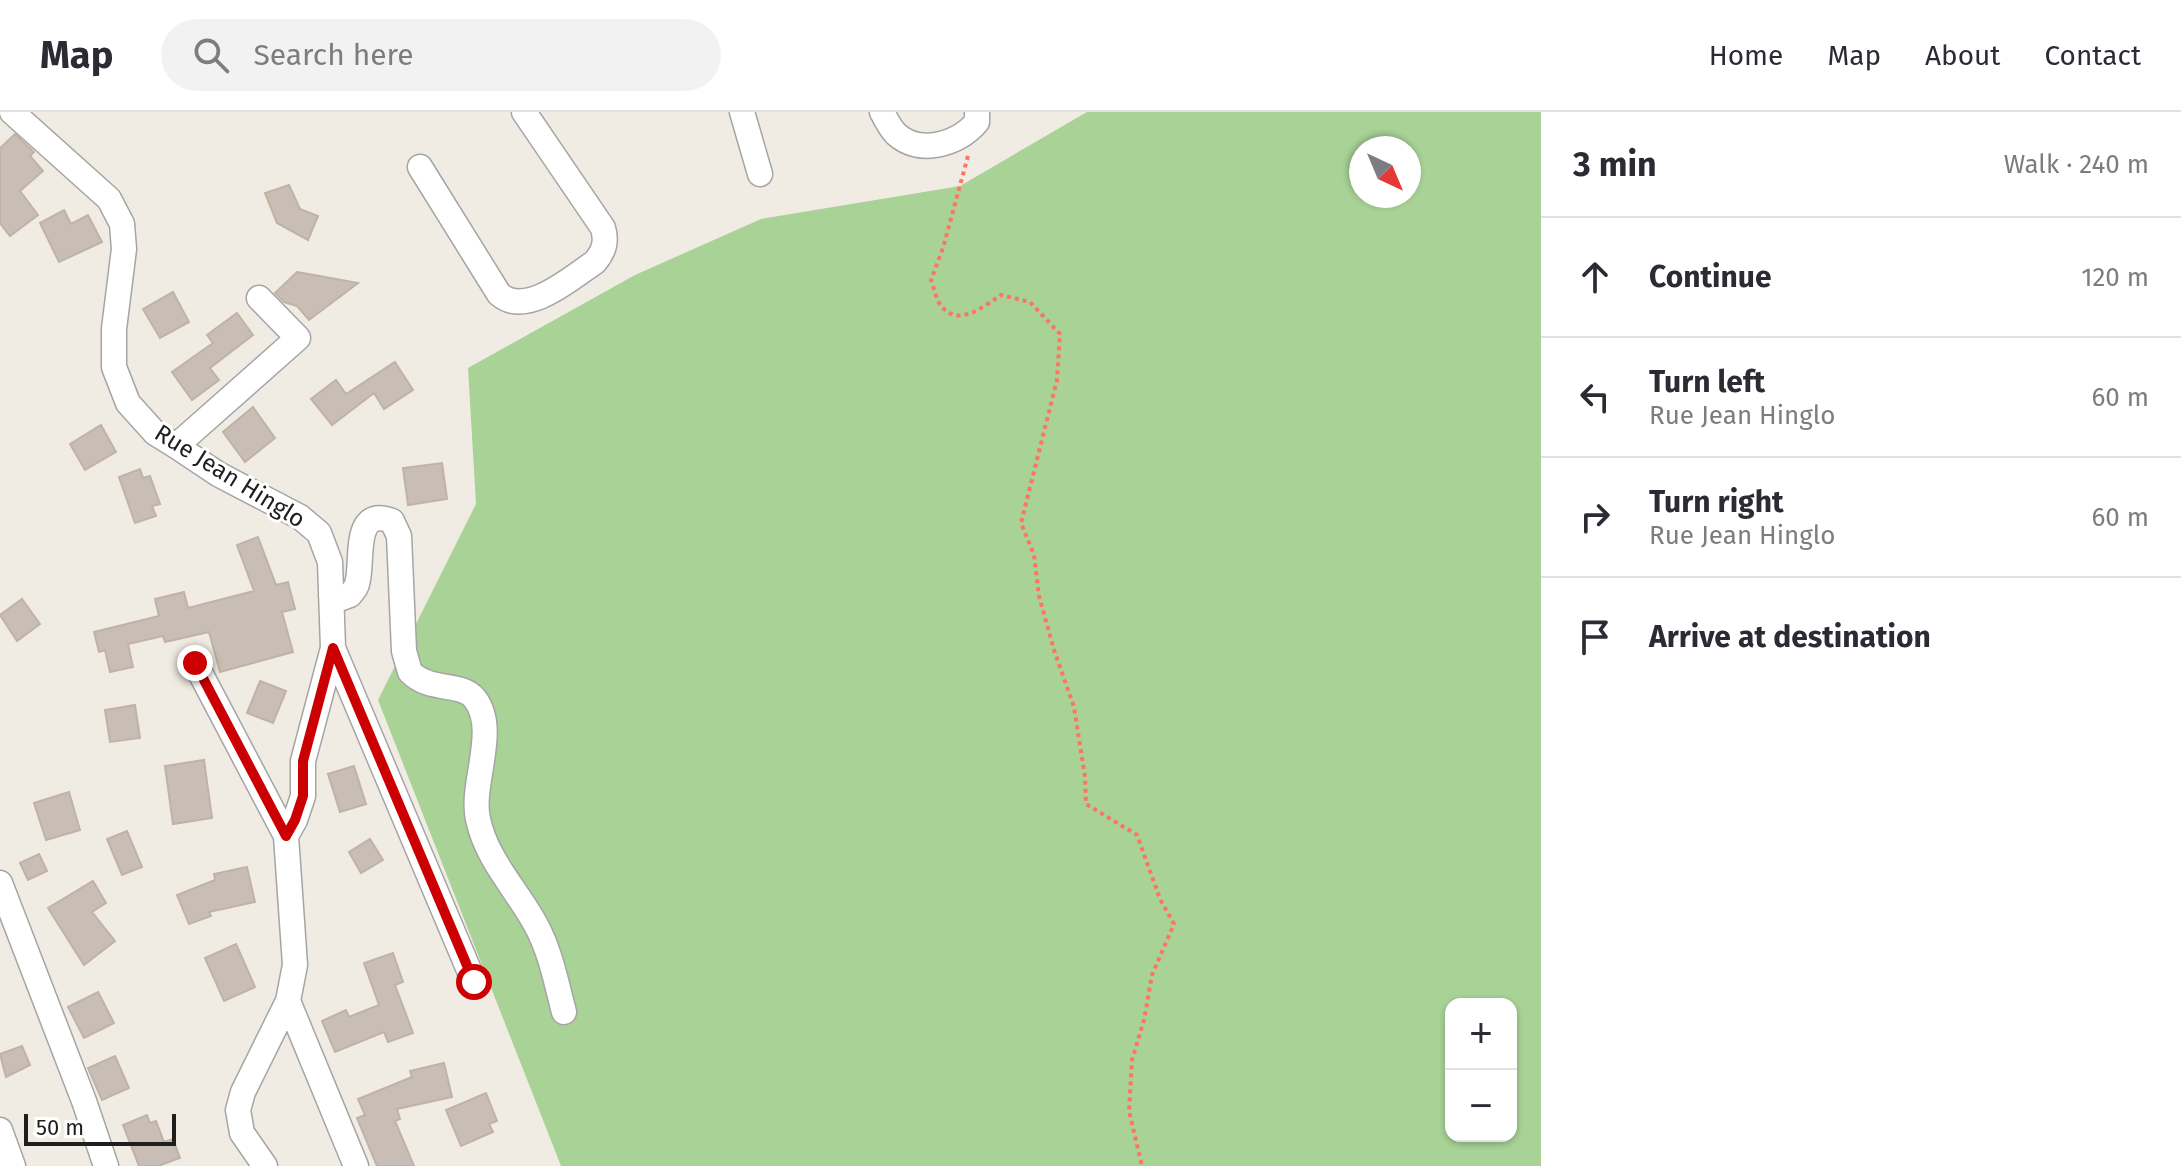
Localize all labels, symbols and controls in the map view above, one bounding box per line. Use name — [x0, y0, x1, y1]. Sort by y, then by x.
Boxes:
search box — [161, 19, 721, 91]
text: Map — [40, 32, 113, 78]
icon: search — [189, 33, 233, 77]
text: Search here — [253, 37, 414, 73]
text: Home — [1709, 39, 1783, 72]
text: Map — [1827, 39, 1881, 72]
text: About — [1925, 39, 2000, 72]
text: Contact — [2044, 39, 2141, 72]
north arrow — [1349, 136, 1421, 208]
text: 3 min — [1573, 144, 1657, 185]
text: Walk · 240 m — [2004, 149, 2149, 180]
icon: ahead — [1573, 255, 1617, 299]
text: Continue — [1649, 259, 1772, 295]
text: 120 m — [2081, 262, 2149, 293]
text: Turn left — [1649, 364, 1765, 400]
icon: left — [1573, 375, 1617, 419]
text: 60 m — [2091, 382, 2149, 413]
text: Rue Jean Hinglo — [1649, 400, 1835, 431]
street label: Rue Jean Hinglo — [150, 419, 310, 533]
text: Turn right — [1649, 484, 1784, 520]
icon: right — [1573, 495, 1617, 539]
text: 60 m — [2091, 502, 2149, 533]
text: Rue Jean Hinglo — [1649, 520, 1835, 551]
icon: arrive — [1573, 615, 1617, 659]
text: Arrive at destination — [1649, 619, 1931, 655]
route end — [177, 645, 213, 681]
route start — [456, 964, 492, 1000]
map controls — [1445, 998, 1517, 1142]
button: + — [1445, 998, 1517, 1070]
button: − — [1445, 1070, 1517, 1142]
scale bar — [24, 1110, 176, 1146]
text: 50 m — [36, 1114, 84, 1141]

